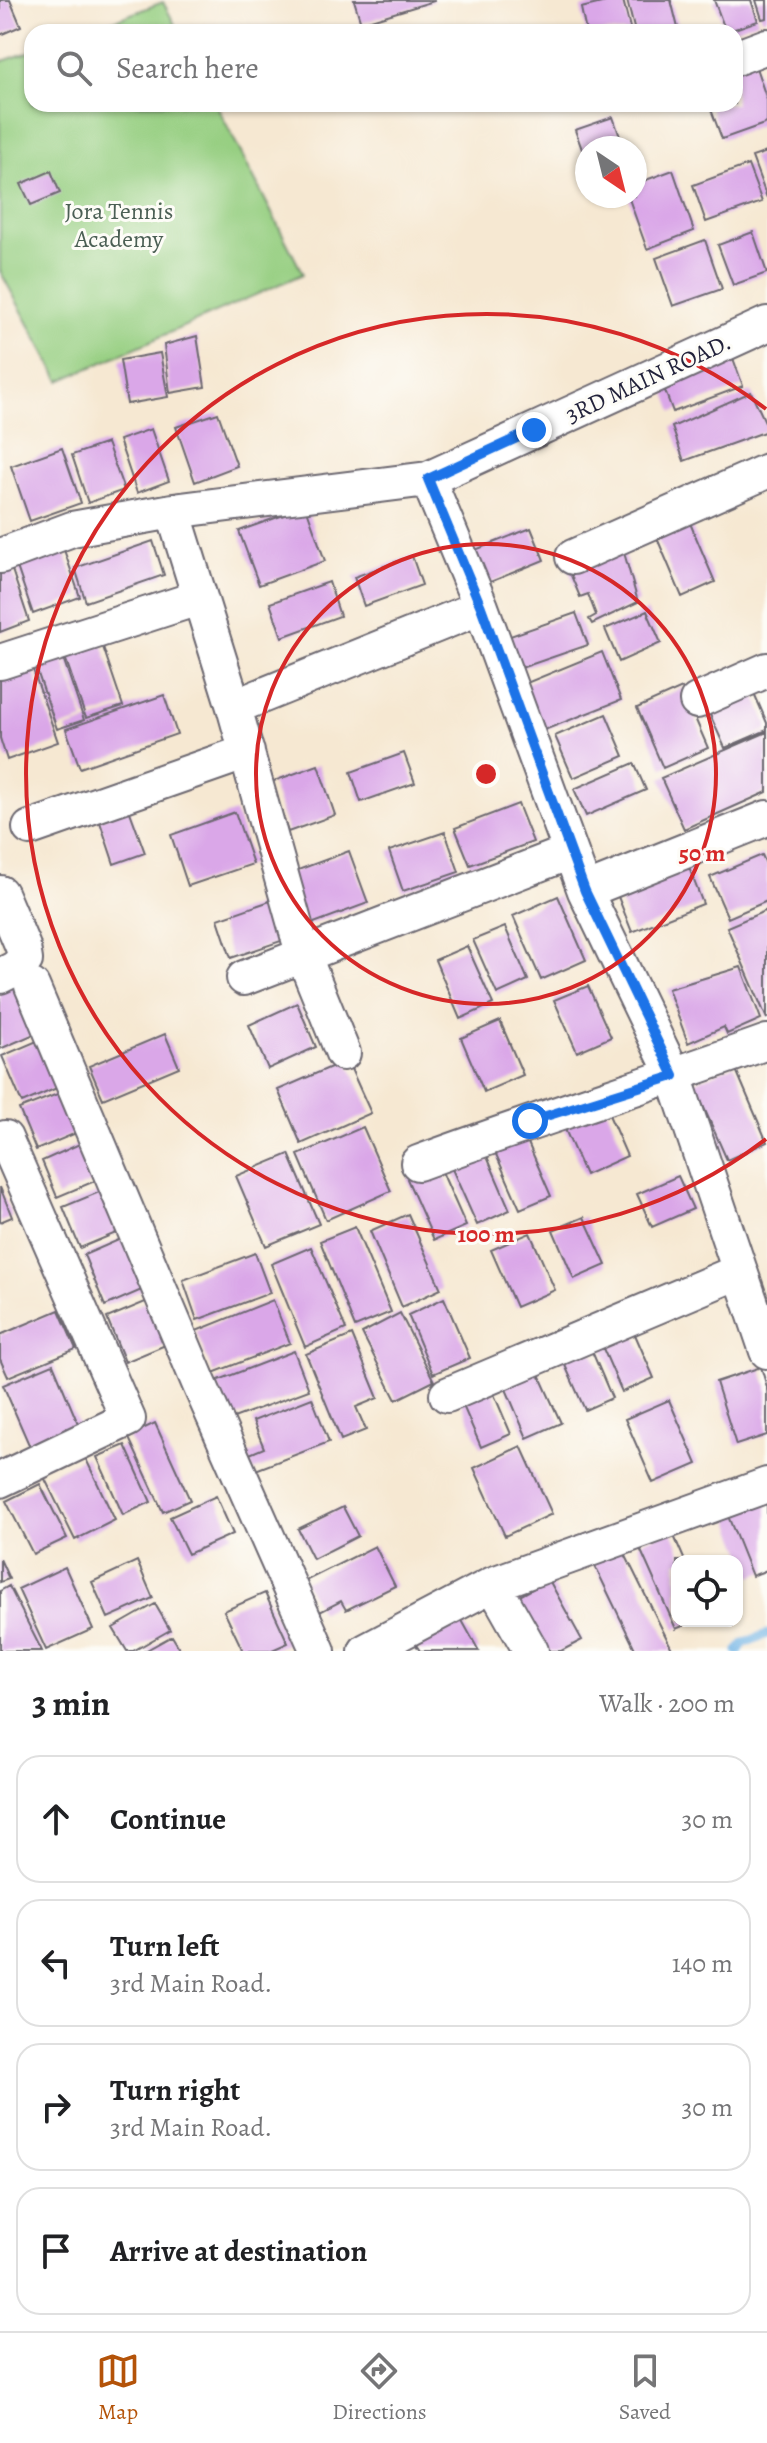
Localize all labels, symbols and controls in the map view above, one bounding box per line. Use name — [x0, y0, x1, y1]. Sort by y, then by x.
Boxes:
search box — [24, 24, 743, 112]
icon: search — [52, 46, 96, 90]
text: Search here — [116, 48, 259, 88]
north arrow — [575, 136, 647, 208]
park label: Jora Tennis Academy — [65, 195, 173, 255]
street label: 3RD MAIN ROAD. — [560, 326, 736, 430]
route end — [516, 412, 552, 448]
centre of rings — [472, 760, 500, 788]
text: 50 m — [679, 837, 725, 869]
route start — [512, 1103, 548, 1139]
text: 100 m — [457, 1218, 515, 1250]
map controls — [671, 1555, 743, 1627]
button: locate — [671, 1555, 743, 1627]
text: 3 min — [32, 1680, 110, 1727]
text: Walk · 200 m — [599, 1686, 735, 1721]
icon: ahead — [34, 1797, 78, 1841]
text: Continue — [110, 1799, 226, 1839]
text: 30 m — [682, 1802, 733, 1837]
text: Turn left — [110, 1926, 219, 1966]
icon: left — [34, 1941, 78, 1985]
text: 140 m — [672, 1946, 733, 1981]
text: 3rd Main Road. — [110, 1966, 272, 2001]
text: Turn right — [110, 2070, 240, 2110]
icon: right — [34, 2085, 78, 2129]
text: 30 m — [682, 2090, 733, 2125]
text: 3rd Main Road. — [110, 2110, 272, 2145]
icon: arrive — [34, 2229, 78, 2273]
text: Arrive at destination — [110, 2231, 367, 2271]
tab: Map — [96, 2349, 140, 2427]
tab: Directions — [332, 2349, 427, 2427]
tab: Saved — [619, 2349, 671, 2427]

